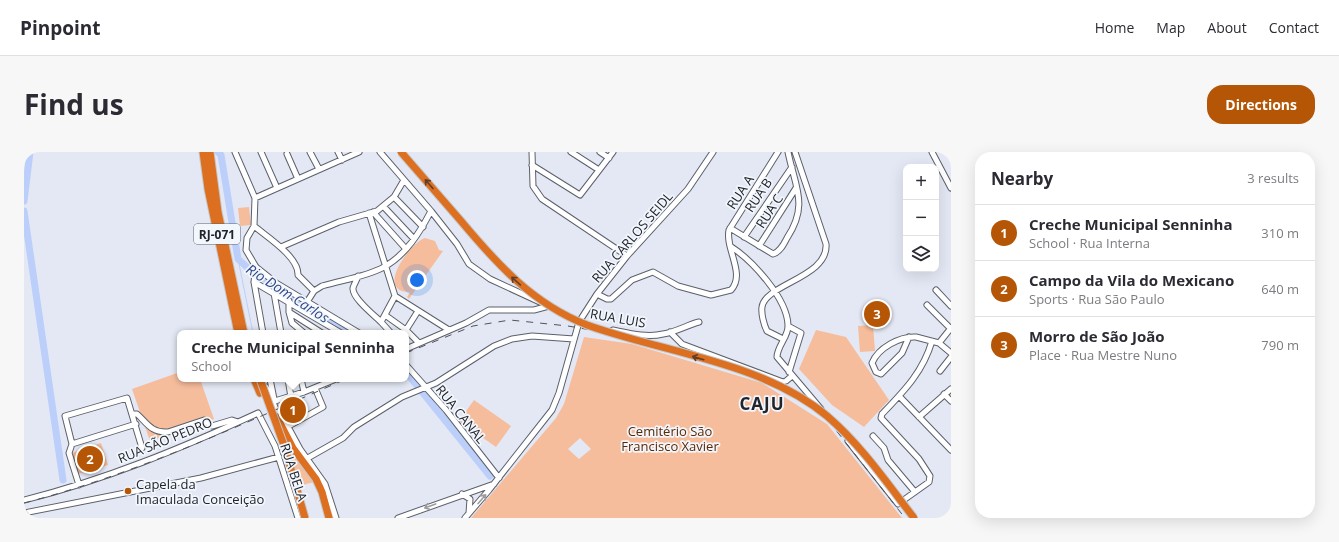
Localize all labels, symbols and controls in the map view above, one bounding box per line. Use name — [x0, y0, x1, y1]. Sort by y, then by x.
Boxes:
text: Pinpoint — [20, 15, 101, 41]
text: Home — [1095, 18, 1134, 37]
text: Map — [1156, 18, 1185, 37]
text: About — [1207, 18, 1247, 37]
text: Contact — [1269, 18, 1319, 37]
text: Find us — [24, 85, 124, 123]
button: Directions — [1207, 85, 1315, 124]
map controls — [903, 164, 939, 272]
button: + — [903, 164, 939, 200]
text: Nearby — [991, 167, 1053, 190]
text: 3 results — [1247, 169, 1299, 187]
street label: RUA A — [722, 171, 758, 213]
street label: RUA B — [740, 174, 776, 216]
one-way arrow — [424, 179, 433, 189]
street label: RUA CARLOS SEIDL — [587, 187, 677, 286]
street label: RUA C — [751, 190, 787, 232]
button: − — [903, 200, 939, 236]
text: Creche Municipal Senninha — [1029, 214, 1233, 234]
road number: RJ-071 — [194, 224, 240, 244]
text: 1 — [1000, 224, 1008, 242]
text: 310 m — [1261, 224, 1299, 242]
text: School · Rua Interna — [1029, 234, 1150, 252]
button: layers — [903, 236, 939, 272]
water label: Rio Dom Carlos — [243, 259, 333, 327]
your location — [407, 270, 427, 290]
text: Campo da Vila do Mexicano — [1029, 270, 1234, 290]
one-way arrow — [511, 277, 521, 286]
text: 2 — [1000, 280, 1008, 298]
text: 640 m — [1261, 280, 1299, 298]
text: Sports · Rua São Paulo — [1029, 290, 1164, 308]
pin: 3 — [864, 299, 890, 329]
street label: RUA LUIS — [589, 304, 647, 332]
text: Morro de São João — [1029, 326, 1165, 346]
popup — [177, 330, 409, 382]
text: 3 — [1000, 336, 1008, 354]
text: 790 m — [1261, 336, 1299, 354]
text: Creche Municipal Senninha — [191, 337, 395, 357]
text: Place · Rua Mestre Nuno — [1029, 346, 1177, 364]
one-way arrow — [692, 354, 705, 361]
text: School — [191, 357, 232, 375]
street label: RUA CANAL — [432, 381, 490, 447]
district label: CAJU — [739, 392, 785, 415]
pin: 1 — [280, 395, 306, 425]
street label: RUA SÃO PEDRO — [115, 413, 215, 467]
park label: Cemitério São Francisco Xavier — [621, 422, 719, 455]
street label: RUA BELA — [276, 441, 312, 504]
pin: 2 — [77, 444, 103, 474]
place label: Capela da Imaculada Conceição — [136, 475, 264, 508]
marker: Capela da Imaculada Conceição — [123, 486, 133, 496]
one-way arrow — [477, 494, 486, 505]
one-way arrow — [425, 503, 437, 511]

